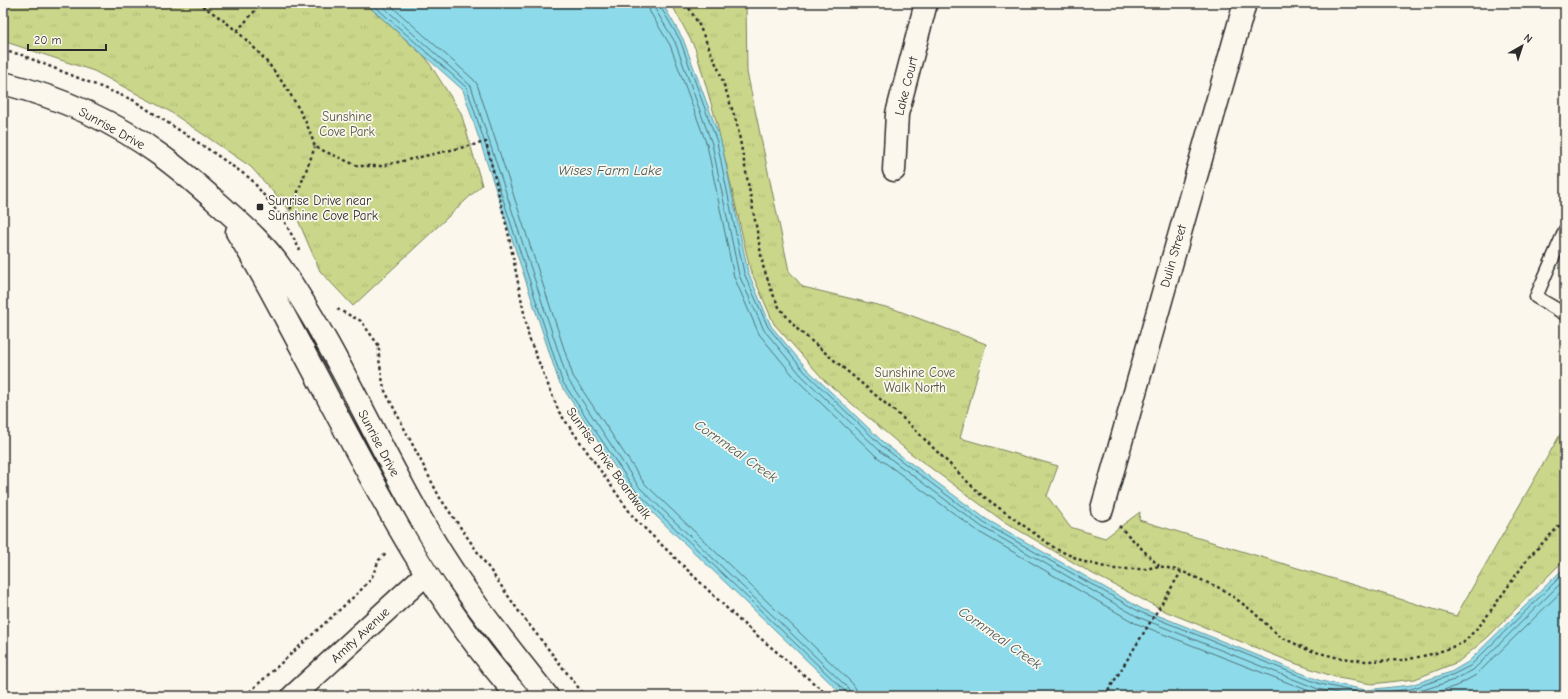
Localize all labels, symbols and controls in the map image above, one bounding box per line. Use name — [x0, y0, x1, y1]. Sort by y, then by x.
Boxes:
scale bar — [28, 26, 106, 52]
north arrow — [1502, 26, 1542, 66]
text: N — [1521, 31, 1535, 46]
text: 20 m — [34, 33, 62, 47]
street label: Lake Court — [891, 54, 921, 117]
street label: Sunrise Drive — [76, 104, 148, 153]
park label: Sunshine Cove Park — [319, 109, 376, 139]
water label: Wises Farm Lake — [558, 162, 662, 179]
place label: Sunrise Drive near Sunshine Cove Park — [268, 193, 379, 223]
marker: Sunrise Drive near Sunshine Cove Park — [255, 202, 265, 212]
street label: Dulin Street — [1157, 222, 1189, 289]
park label: Sunshine Cove Walk North — [875, 365, 956, 395]
street label: Sunrise Drive Boardwalk — [563, 404, 655, 522]
street label: Sunrise Drive — [355, 407, 403, 479]
water label: Cornmeal Creek — [691, 416, 781, 486]
water label: Cornmeal Creek — [955, 603, 1045, 673]
street label: Amity Avenue — [328, 604, 393, 666]

